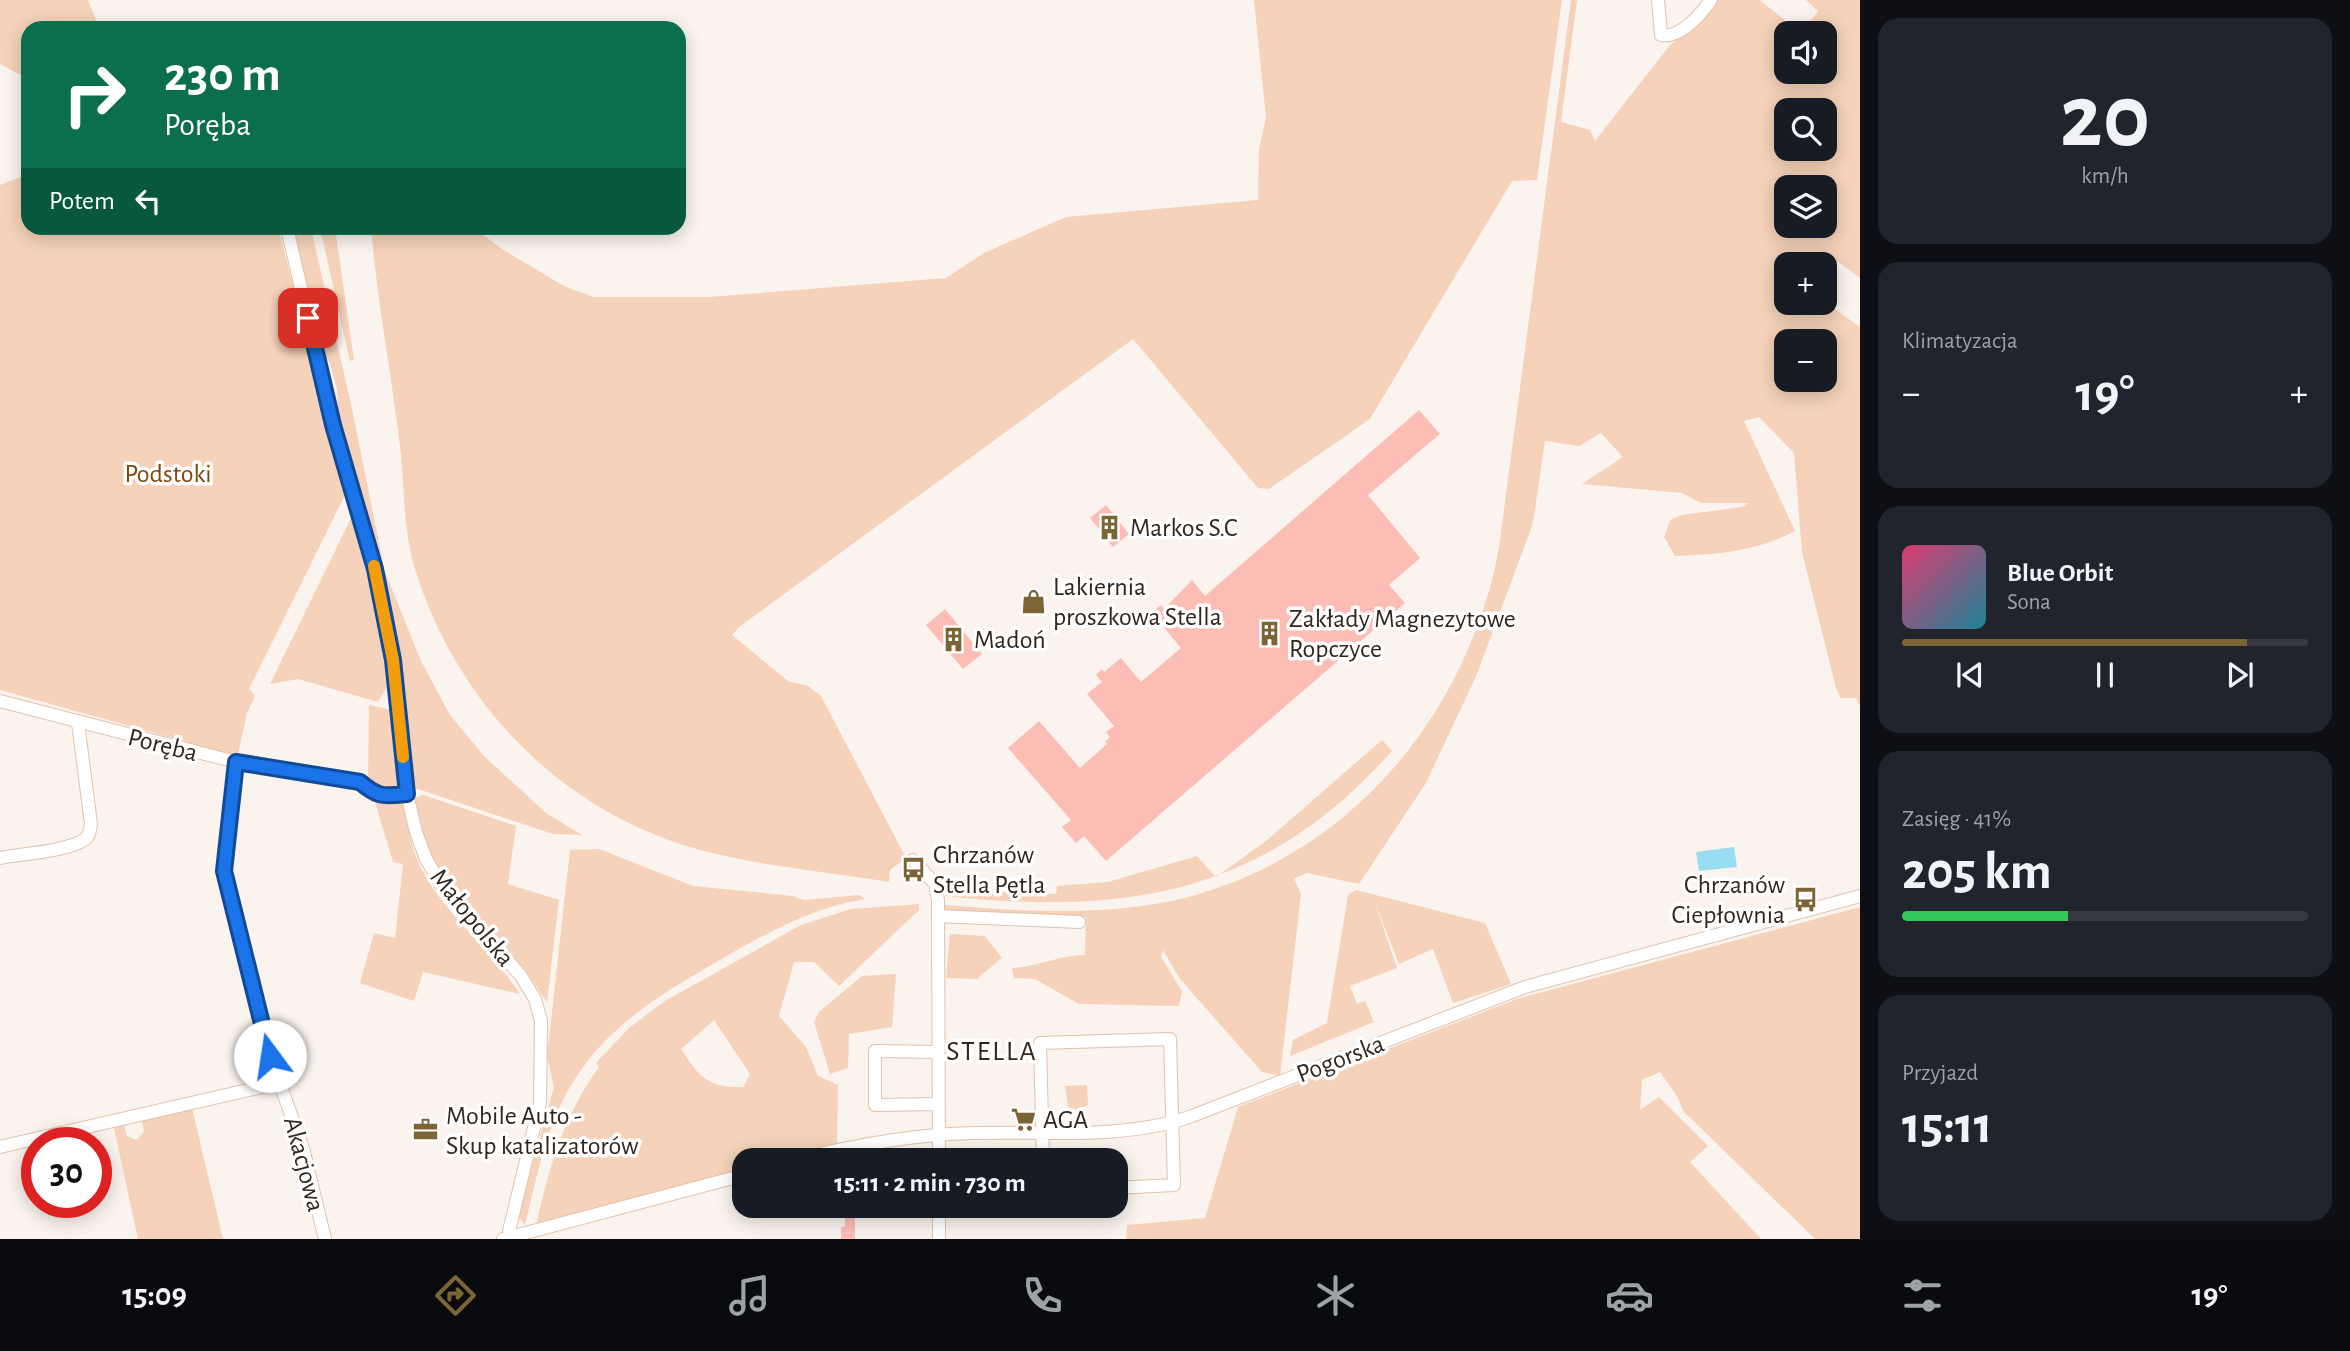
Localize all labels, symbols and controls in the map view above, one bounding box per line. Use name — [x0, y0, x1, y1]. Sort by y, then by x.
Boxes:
map controls — [1774, 21, 1837, 392]
button: sound — [1774, 21, 1837, 84]
icon: right — [49, 49, 140, 140]
text: 230 m — [164, 51, 281, 100]
text: 20 — [2060, 72, 2150, 163]
button: search — [1774, 98, 1837, 161]
text: Poręba — [164, 109, 251, 141]
text: km/h — [2081, 165, 2129, 188]
button: layers — [1774, 175, 1837, 238]
icon: left — [129, 182, 167, 220]
text: Potem — [49, 188, 115, 214]
button: + — [1774, 252, 1837, 315]
pin — [278, 288, 338, 348]
icon: arrive — [289, 299, 327, 337]
button: − — [1774, 329, 1837, 392]
text: Klimatyzacja — [1902, 330, 2018, 353]
text: 19° — [2075, 368, 2135, 420]
text: − — [1902, 375, 1920, 413]
text: + — [2290, 375, 2308, 413]
park label: Podstoki — [124, 461, 212, 487]
building icon: Markos S.C — [1096, 513, 1124, 541]
place label: Markos S.C — [1130, 515, 1238, 541]
text: Blue Orbit — [2007, 560, 2113, 586]
place label: Lakiernia proszkowa Stella — [1053, 574, 1222, 630]
shop icon: Lakiernia proszkowa Stella — [1019, 587, 1047, 615]
text: Sona — [2007, 591, 2051, 614]
place label: Zakłady Magnezytowe Ropczyce — [1289, 606, 1516, 662]
building icon: Zakłady Magnezytowe Ropczyce — [1255, 619, 1283, 647]
building icon: Madoń — [940, 625, 968, 653]
place label: Madoń — [974, 627, 1046, 653]
icon: previous — [1951, 656, 1989, 694]
icon: pause — [2086, 656, 2124, 694]
icon: next — [2221, 656, 2259, 694]
street label: Poręba — [125, 724, 200, 766]
text: Zasięg · 41% — [1902, 808, 2011, 831]
place label: Chrzanów Stella Pętla — [933, 842, 1045, 898]
text: 205 km — [1902, 846, 2052, 898]
bus stop icon: Chrzanów Stella Pętla — [899, 855, 927, 883]
street label: Małopolska — [425, 864, 519, 971]
place label: Chrzanów Ciepłownia — [1672, 872, 1785, 928]
bus stop icon: Chrzanów Ciepłownia — [1791, 885, 1819, 913]
position arrow — [233, 1019, 307, 1093]
street label: Pogorska — [1293, 1030, 1388, 1088]
district label: STELLA — [946, 1038, 1038, 1066]
text: Przyjazd — [1902, 1062, 1978, 1085]
text: 15:11 — [1902, 1100, 1993, 1152]
place label: Mobile Auto - Skup katalizatorów — [446, 1103, 639, 1159]
supermarket icon: AGA — [1009, 1105, 1037, 1133]
place label: AGA — [1043, 1107, 1088, 1133]
street label: Akacjowa — [279, 1114, 329, 1214]
office icon: Mobile Auto - Skup katalizatorów — [412, 1116, 440, 1144]
speed limit sign: 30 — [21, 1127, 112, 1218]
text: 15:11 · 2 min · 730 m — [834, 1170, 1026, 1196]
icon: directions — [431, 1271, 480, 1320]
icon: music — [725, 1271, 774, 1320]
icon: phone — [1018, 1271, 1067, 1320]
icon: climate — [1311, 1271, 1360, 1320]
icon: car — [1605, 1271, 1654, 1320]
icon: filters — [1898, 1271, 1947, 1320]
text: 15:09 — [122, 1279, 187, 1311]
text: 19° — [2191, 1279, 2228, 1311]

